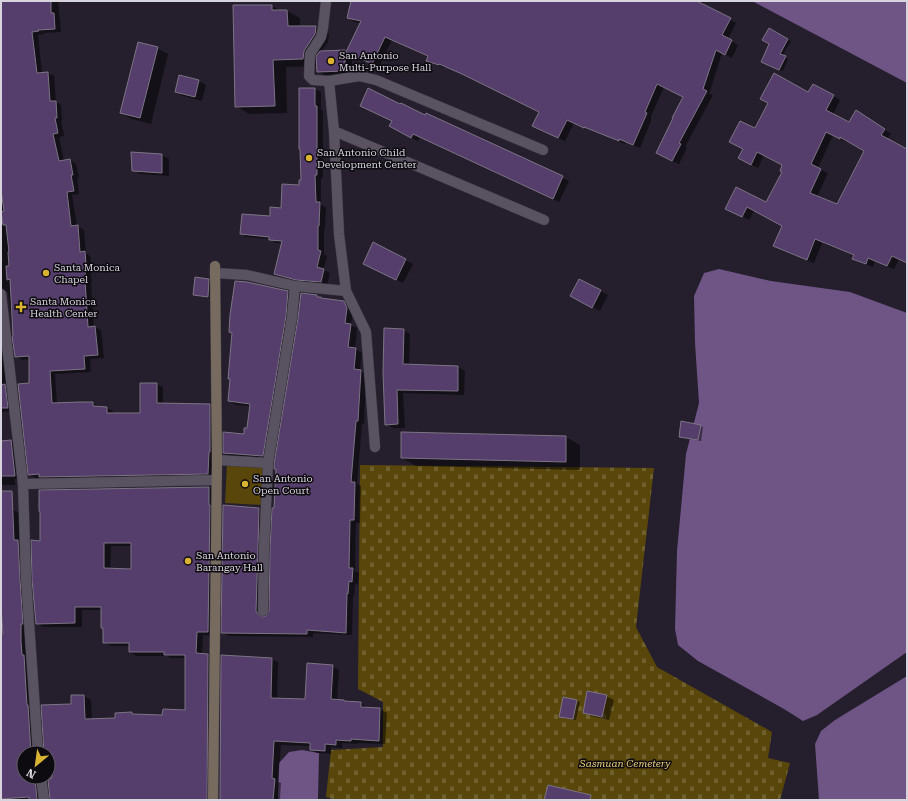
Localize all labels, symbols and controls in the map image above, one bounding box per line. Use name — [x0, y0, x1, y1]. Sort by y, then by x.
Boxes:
place label: San Antonio Multi-Purpose Hall — [339, 50, 431, 73]
marker: San Antonio Multi-Purpose Hall — [326, 56, 336, 66]
place label: San Antonio Child Development Center — [317, 147, 417, 170]
marker: San Antonio Child Development Center — [304, 153, 314, 163]
place label: Santa Monica Chapel — [54, 262, 121, 285]
marker: Santa Monica Chapel — [41, 268, 51, 278]
place label: Santa Monica Health Center — [30, 296, 97, 319]
marker: Santa Monica Health Center — [15, 301, 27, 313]
place label: San Antonio Open Court — [253, 473, 313, 496]
marker: San Antonio Open Court — [240, 479, 250, 489]
place label: San Antonio Barangay Hall — [196, 550, 263, 573]
marker: San Antonio Barangay Hall — [183, 556, 193, 566]
north arrow — [16, 745, 56, 785]
park label: Sasmuan Cemetery — [579, 758, 671, 769]
text: N — [24, 765, 38, 781]

